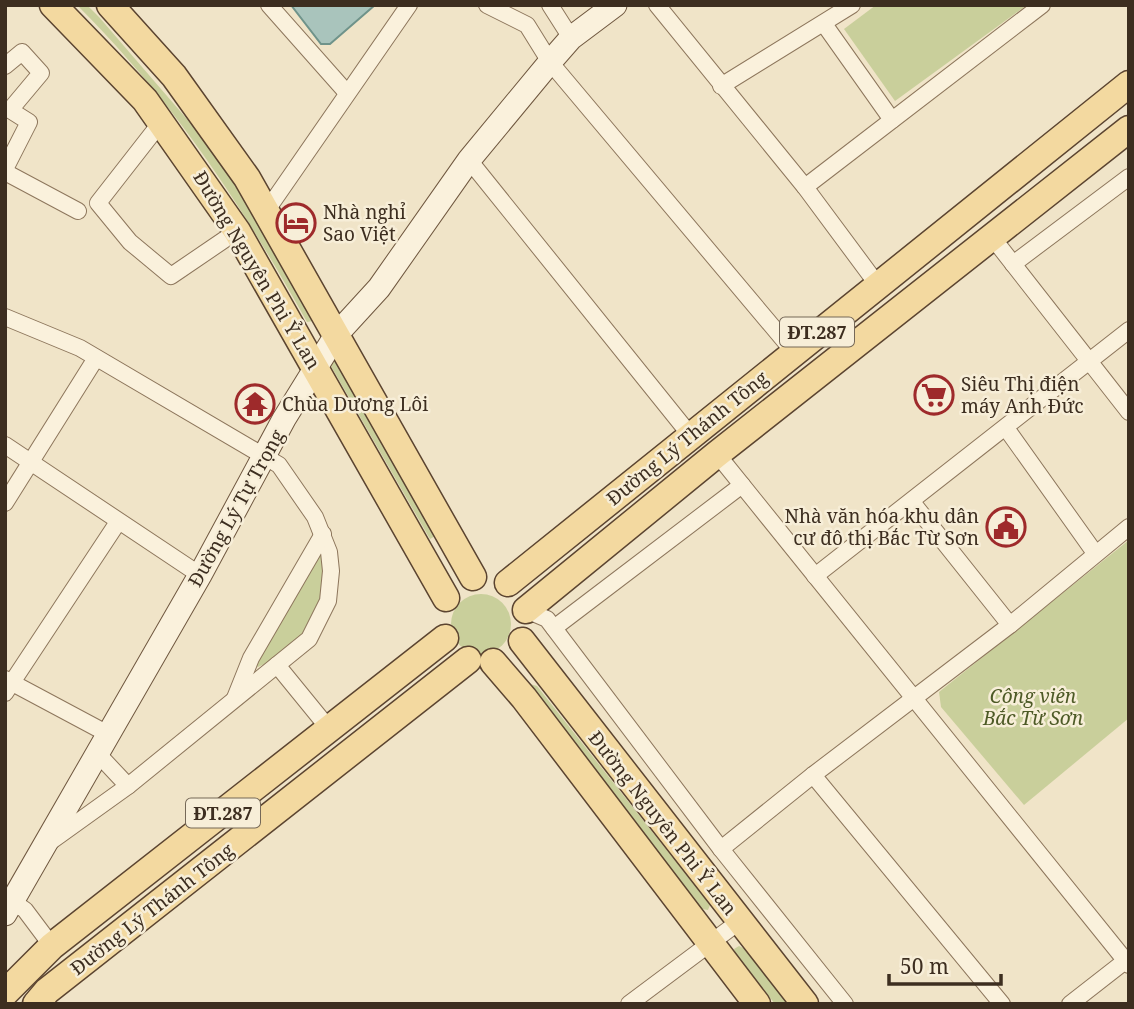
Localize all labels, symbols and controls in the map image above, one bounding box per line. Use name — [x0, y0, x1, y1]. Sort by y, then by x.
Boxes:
street label: Đường Nguyên Phi Ỷ Lan — [187, 166, 327, 374]
place label: Nhà nghỉ Sao Việt — [323, 199, 406, 247]
hotel icon: Nhà nghỉ Sao Việt — [275, 202, 317, 244]
road number: ĐT.287 — [780, 318, 854, 346]
street label: Đường Lý Thánh Tông — [601, 365, 773, 511]
place label: Siêu Thị điện máy Anh Đức — [961, 371, 1084, 419]
supermarket icon: Siêu Thị điện máy Anh Đức — [913, 374, 955, 416]
temple icon: Chùa Dương Lôi — [234, 383, 276, 425]
place label: Chùa Dương Lôi — [282, 391, 428, 417]
street label: Đường Lý Tự Trọng — [182, 425, 290, 591]
place label: Nhà văn hóa khu dân cư đô thị Bắc Từ Sơn — [784, 503, 979, 551]
public building icon: Nhà văn hóa khu dân cư đô thị Bắc Từ Sơn — [985, 506, 1027, 548]
park label: Công viên Bắc Từ Sơn — [982, 683, 1084, 731]
street label: Đường Nguyên Phi Ỷ Lan — [583, 726, 743, 920]
road number: ĐT.287 — [186, 798, 260, 828]
street label: Đường Lý Thánh Tông — [65, 837, 239, 981]
scale bar — [889, 942, 1001, 986]
text: 50 m — [900, 952, 949, 980]

